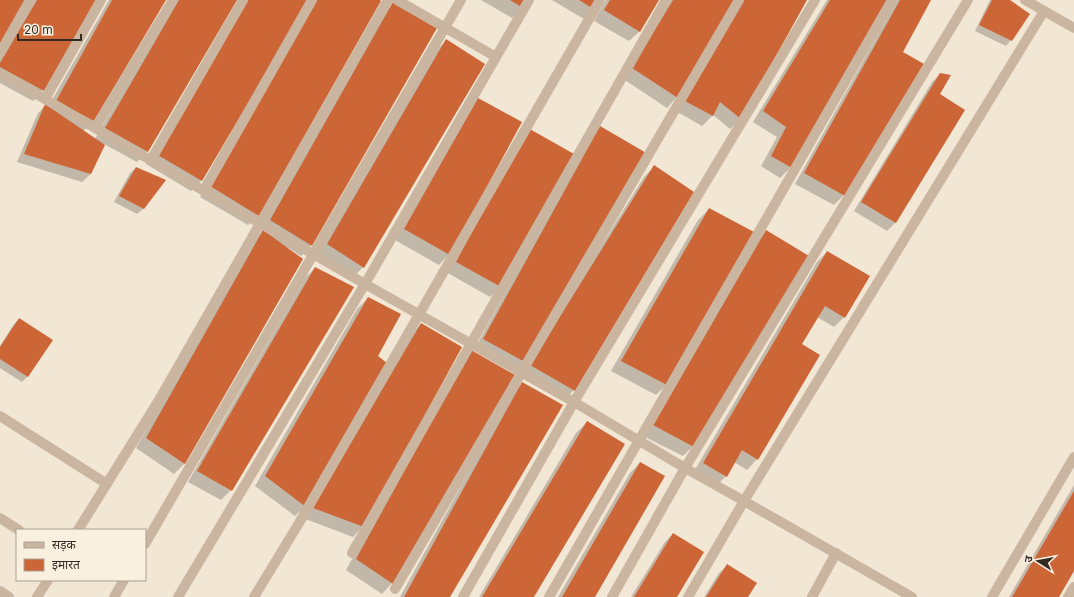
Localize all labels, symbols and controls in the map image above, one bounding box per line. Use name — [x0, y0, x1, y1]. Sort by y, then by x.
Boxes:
scale bar — [18, 16, 81, 42]
text: 20 m — [24, 22, 53, 37]
legend — [16, 529, 146, 581]
text: सड़क — [52, 537, 77, 552]
north arrow — [1018, 541, 1058, 581]
text: उ — [1021, 554, 1036, 564]
text: इमारत — [52, 557, 81, 572]

